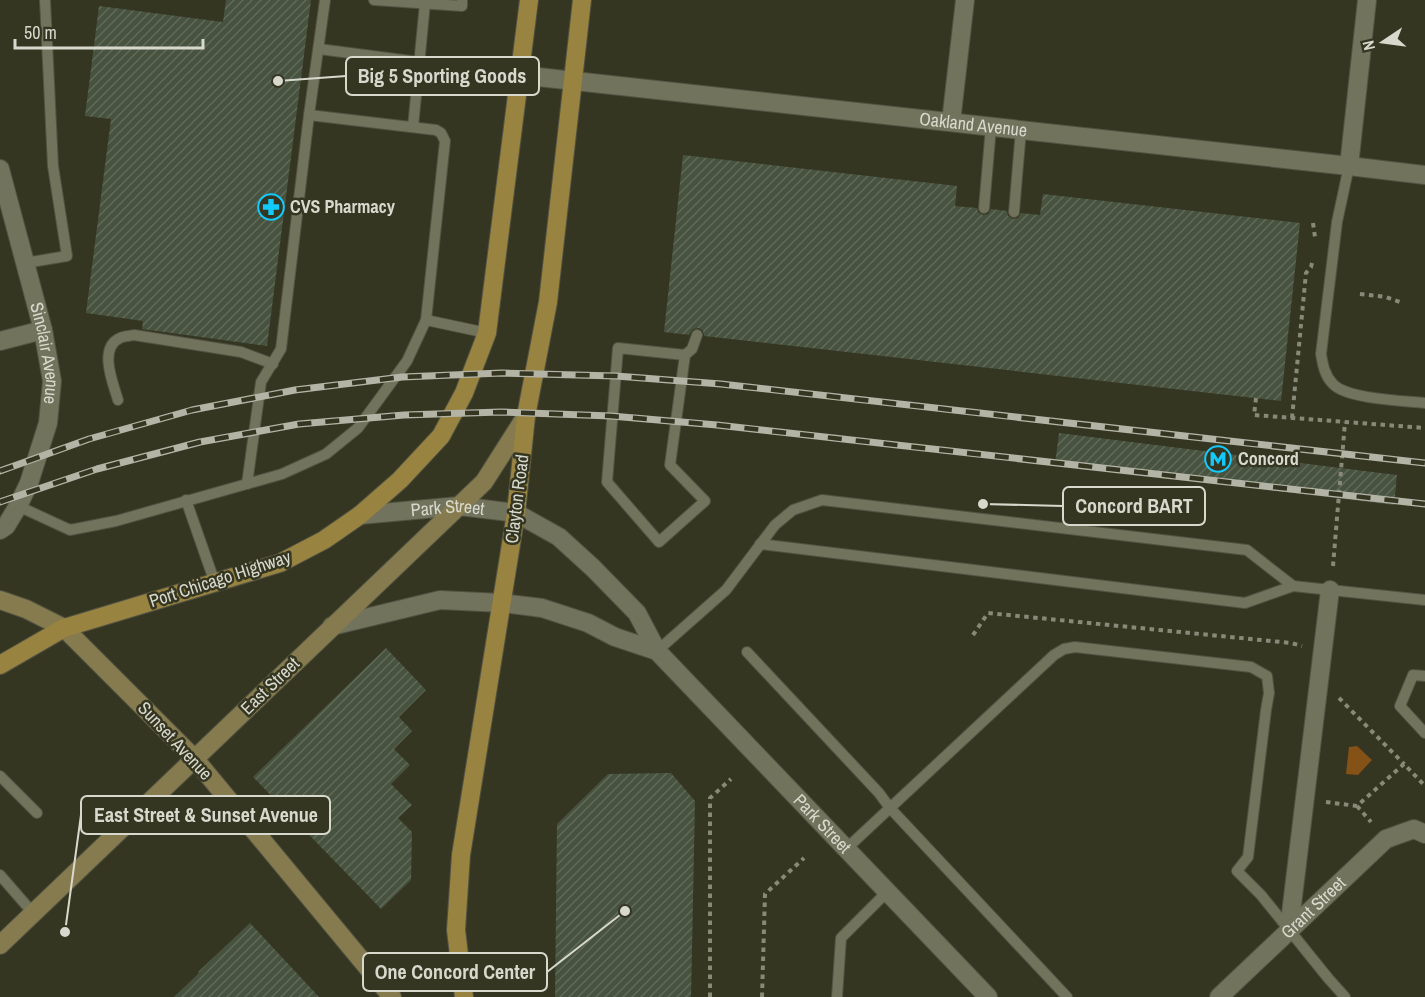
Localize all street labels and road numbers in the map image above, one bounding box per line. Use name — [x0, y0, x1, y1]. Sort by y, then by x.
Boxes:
street label: Oakland Avenue — [918, 106, 1028, 143]
street label: Sinclair Avenue — [24, 299, 65, 405]
street label: Clayton Road — [499, 453, 534, 545]
street label: Park Street — [410, 493, 486, 522]
street label: Port Chicago Highway — [146, 544, 295, 613]
street label: East Street — [235, 651, 305, 720]
street label: Sunset Avenue — [132, 696, 218, 785]
street label: Park Street — [788, 788, 857, 859]
street label: Grant Street — [1275, 871, 1351, 944]

